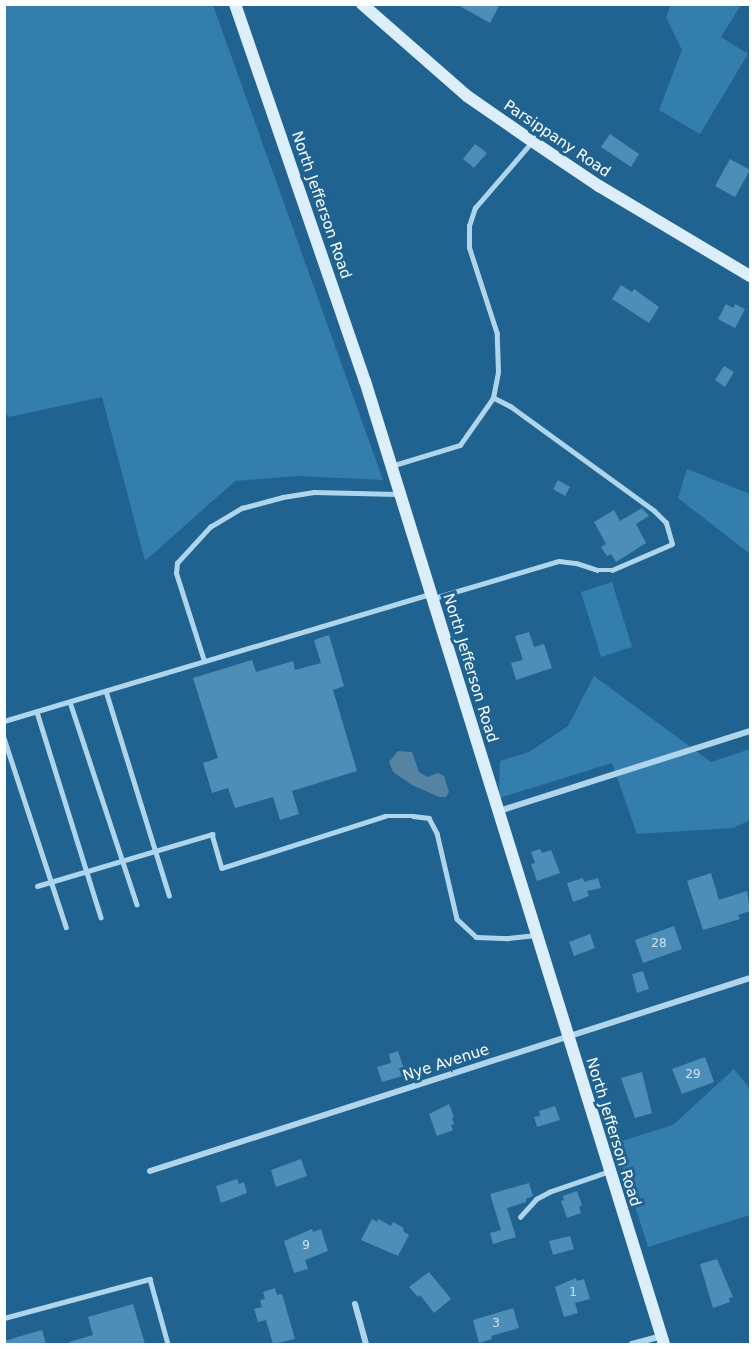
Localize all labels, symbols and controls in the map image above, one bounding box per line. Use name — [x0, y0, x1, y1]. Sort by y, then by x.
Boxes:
street label: Parsippany Road — [500, 97, 614, 181]
street label: North Jefferson Road — [287, 129, 355, 281]
street label: North Jefferson Road — [439, 591, 501, 745]
house number: 28 — [651, 937, 667, 951]
street label: Nye Avenue — [401, 1041, 491, 1085]
street label: North Jefferson Road — [582, 1055, 644, 1209]
house number: 29 — [685, 1068, 701, 1082]
house number: 9 — [302, 1239, 310, 1253]
house number: 1 — [569, 1286, 577, 1300]
house number: 3 — [492, 1317, 500, 1331]

